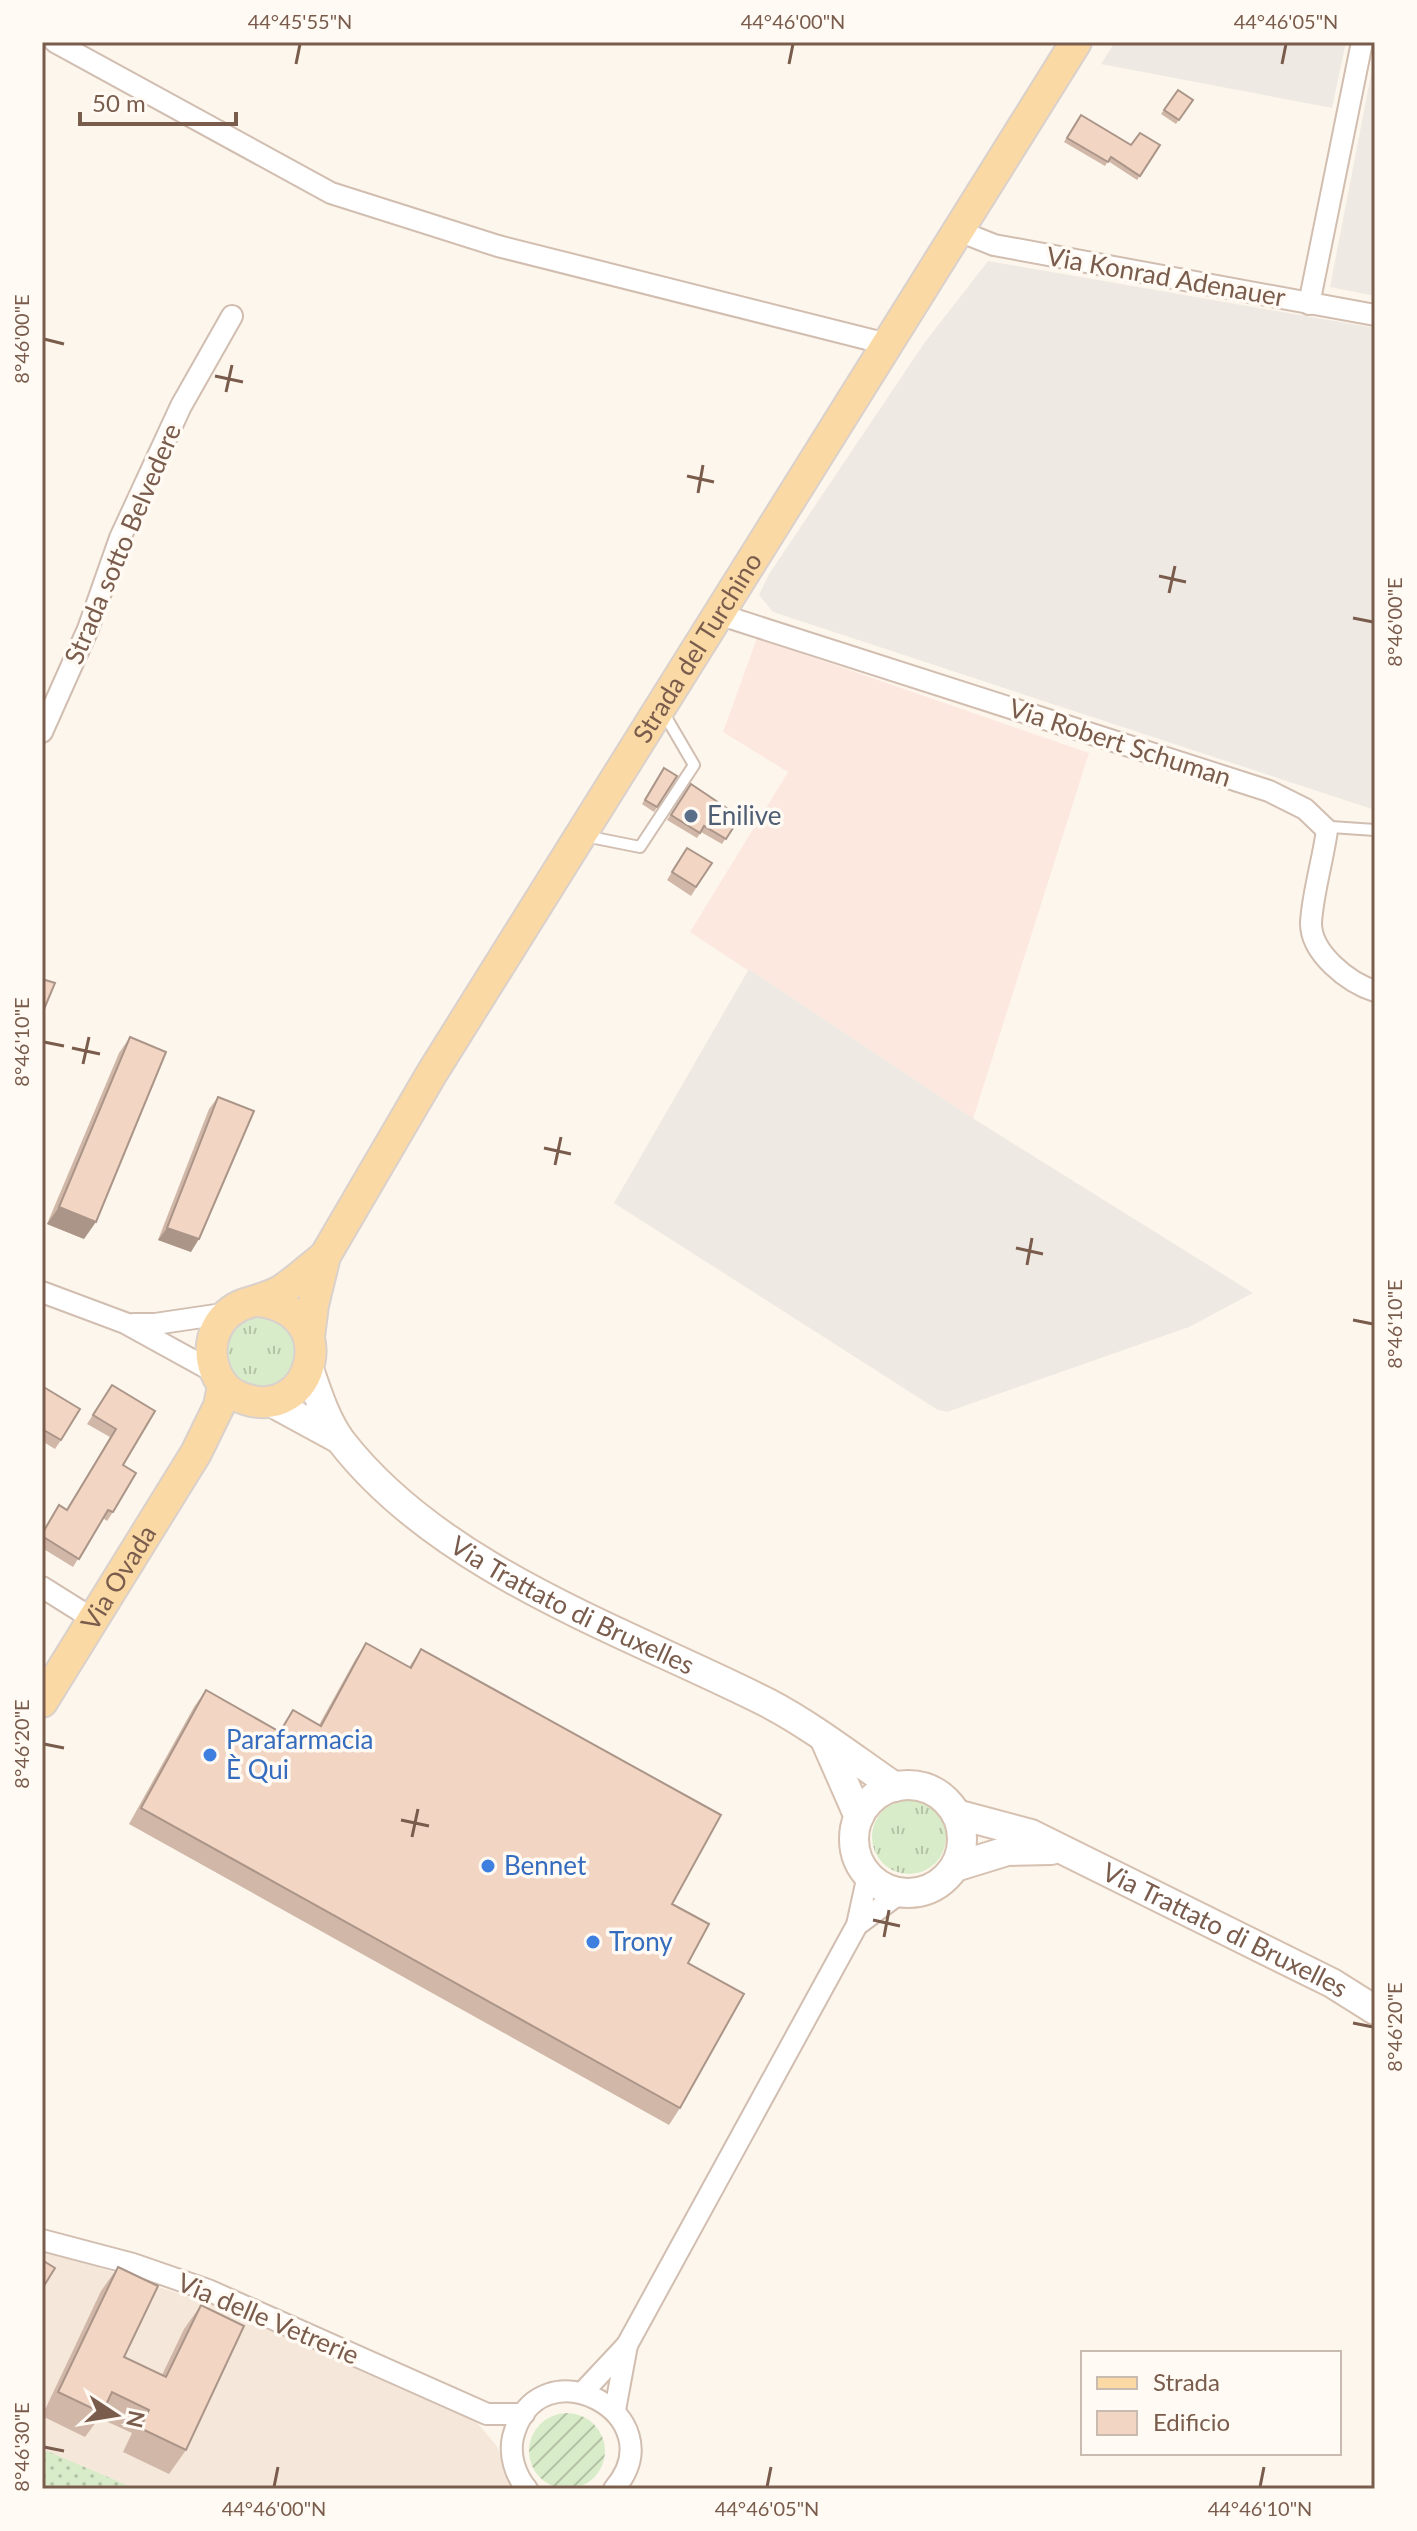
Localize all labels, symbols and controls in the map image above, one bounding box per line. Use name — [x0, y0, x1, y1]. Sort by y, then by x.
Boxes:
text: 44°45'55"N — [248, 9, 352, 33]
text: 44°46'00"N — [741, 9, 845, 33]
text: 44°46'05"N — [1234, 9, 1338, 33]
scale bar — [80, 76, 236, 126]
text: 50 m — [92, 88, 146, 117]
street label: Via Konrad Adenauer — [1044, 239, 1289, 313]
text: 8°46'00"E — [9, 294, 33, 384]
street label: Strada sotto Belvedere — [57, 419, 187, 669]
street label: Strada del Turchino — [625, 546, 768, 748]
text: 8°46'00"E — [1382, 577, 1406, 667]
street label: Via Robert Schuman — [1005, 691, 1235, 793]
place label: Enilive — [707, 799, 782, 831]
marker: Enilive — [682, 807, 700, 825]
text: 8°46'10"E — [9, 997, 33, 1087]
text: 8°46'10"E — [1382, 1279, 1406, 1369]
street label: Via Ovada — [73, 1519, 163, 1636]
street label: Via Trattato di Bruxelles — [445, 1529, 700, 1681]
text: 8°46'20"E — [9, 1699, 33, 1789]
place label: Parafarmacia È Qui — [226, 1723, 373, 1785]
marker: Parafarmacia È Qui — [201, 1746, 219, 1764]
place label: Bennet — [504, 1849, 587, 1881]
street label: Via Trattato di Bruxelles — [1097, 1855, 1354, 2004]
marker: Bennet — [479, 1857, 497, 1875]
place label: Trony — [609, 1925, 673, 1957]
marker: Trony — [584, 1933, 602, 1951]
text: 8°46'20"E — [1382, 1982, 1406, 2072]
street label: Via delle Vetrerie — [173, 2265, 364, 2371]
legend — [1081, 2351, 1341, 2455]
text: Strada — [1153, 2367, 1220, 2396]
north arrow — [76, 2375, 156, 2455]
text: 8°46'30"E — [9, 2402, 33, 2492]
text: Edificio — [1153, 2407, 1230, 2436]
text: N — [121, 2408, 151, 2430]
text: 44°46'00"N — [222, 2496, 326, 2520]
text: 44°46'05"N — [715, 2496, 819, 2520]
text: 44°46'10"N — [1208, 2496, 1312, 2520]

